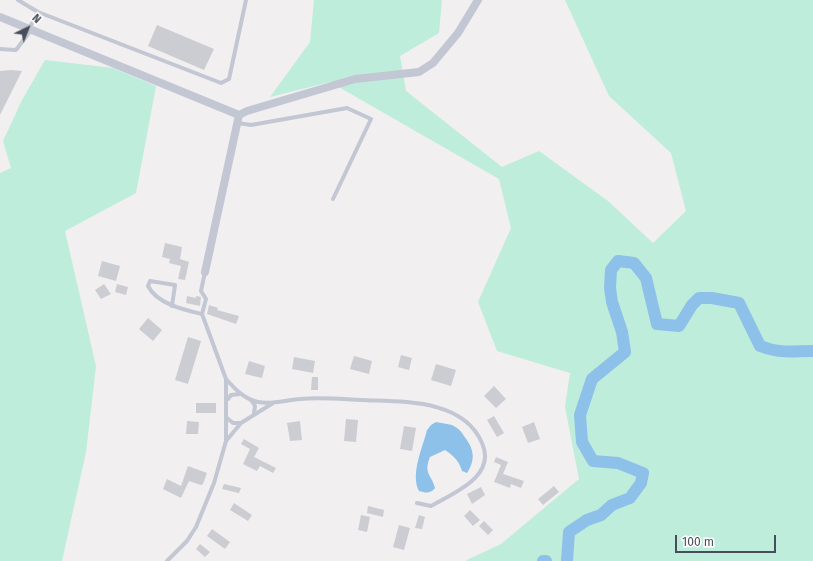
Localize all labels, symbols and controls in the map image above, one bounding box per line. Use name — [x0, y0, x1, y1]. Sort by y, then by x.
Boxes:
north arrow — [8, 8, 48, 48]
text: N — [29, 12, 44, 26]
scale bar — [677, 527, 778, 553]
text: 100 m — [682, 535, 714, 549]

